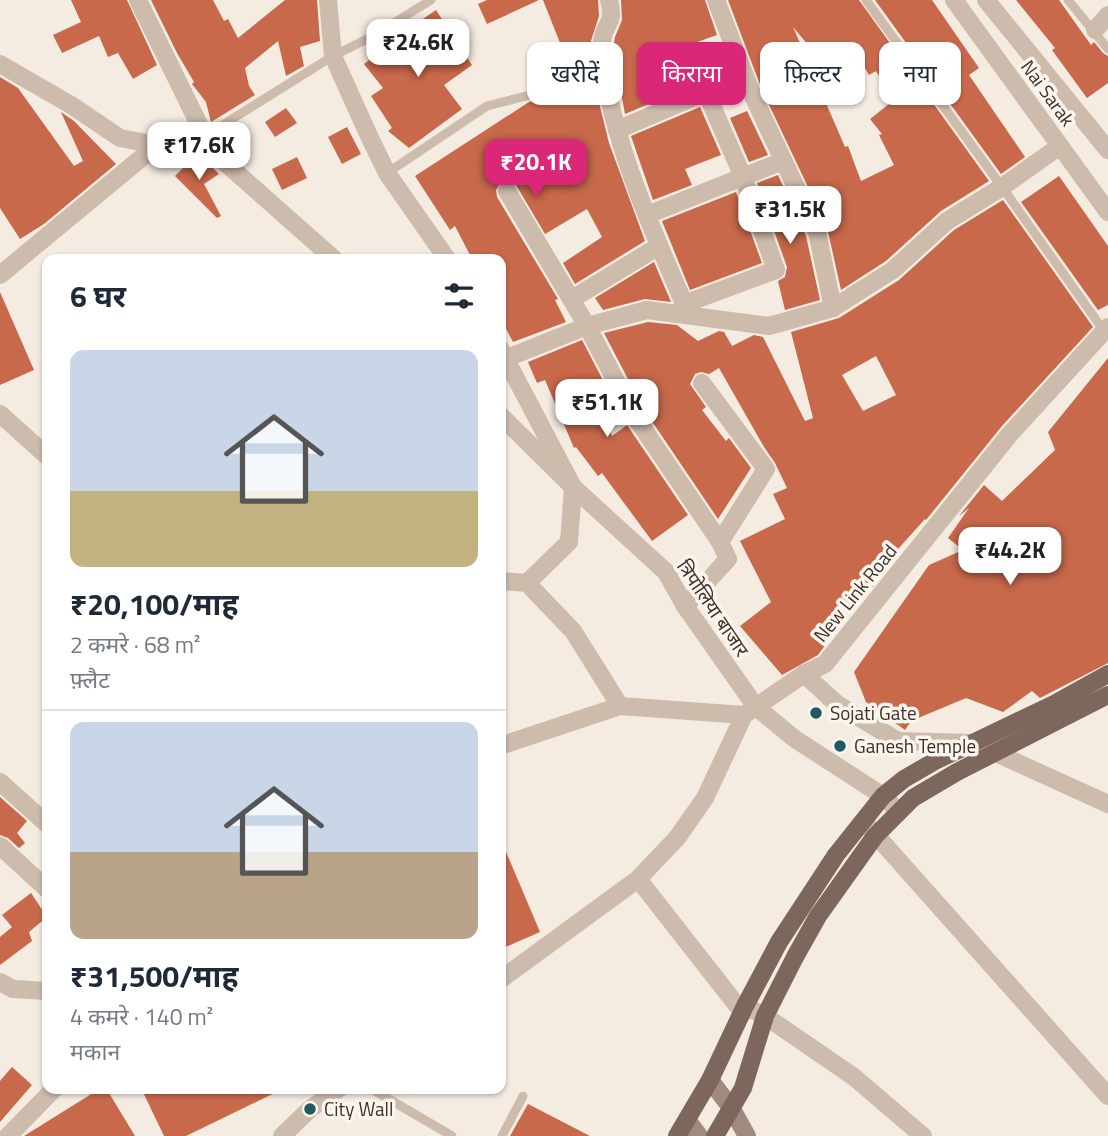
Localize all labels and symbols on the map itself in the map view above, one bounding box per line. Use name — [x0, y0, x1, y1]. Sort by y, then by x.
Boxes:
pin: ₹24.6K — [361, 20, 475, 79]
street label: Nai Sarak — [1014, 54, 1082, 132]
pin: ₹17.6K — [142, 122, 256, 182]
pin: ₹20.1K — [479, 140, 593, 199]
pin: ₹31.5K — [733, 187, 847, 246]
pin: ₹51.1K — [550, 380, 664, 439]
pin: ₹44.2K — [953, 528, 1067, 587]
street label: New Link Road — [806, 537, 903, 648]
street label: त्रिपोलिया बाजार — [670, 553, 757, 663]
place label: Sojati Gate — [830, 698, 917, 727]
marker: Sojati Gate — [808, 705, 824, 721]
place label: Ganesh Temple — [854, 731, 976, 760]
marker: Ganesh Temple — [832, 738, 848, 754]
place label: City Wall — [324, 1094, 393, 1123]
marker: City Wall — [302, 1101, 318, 1117]

